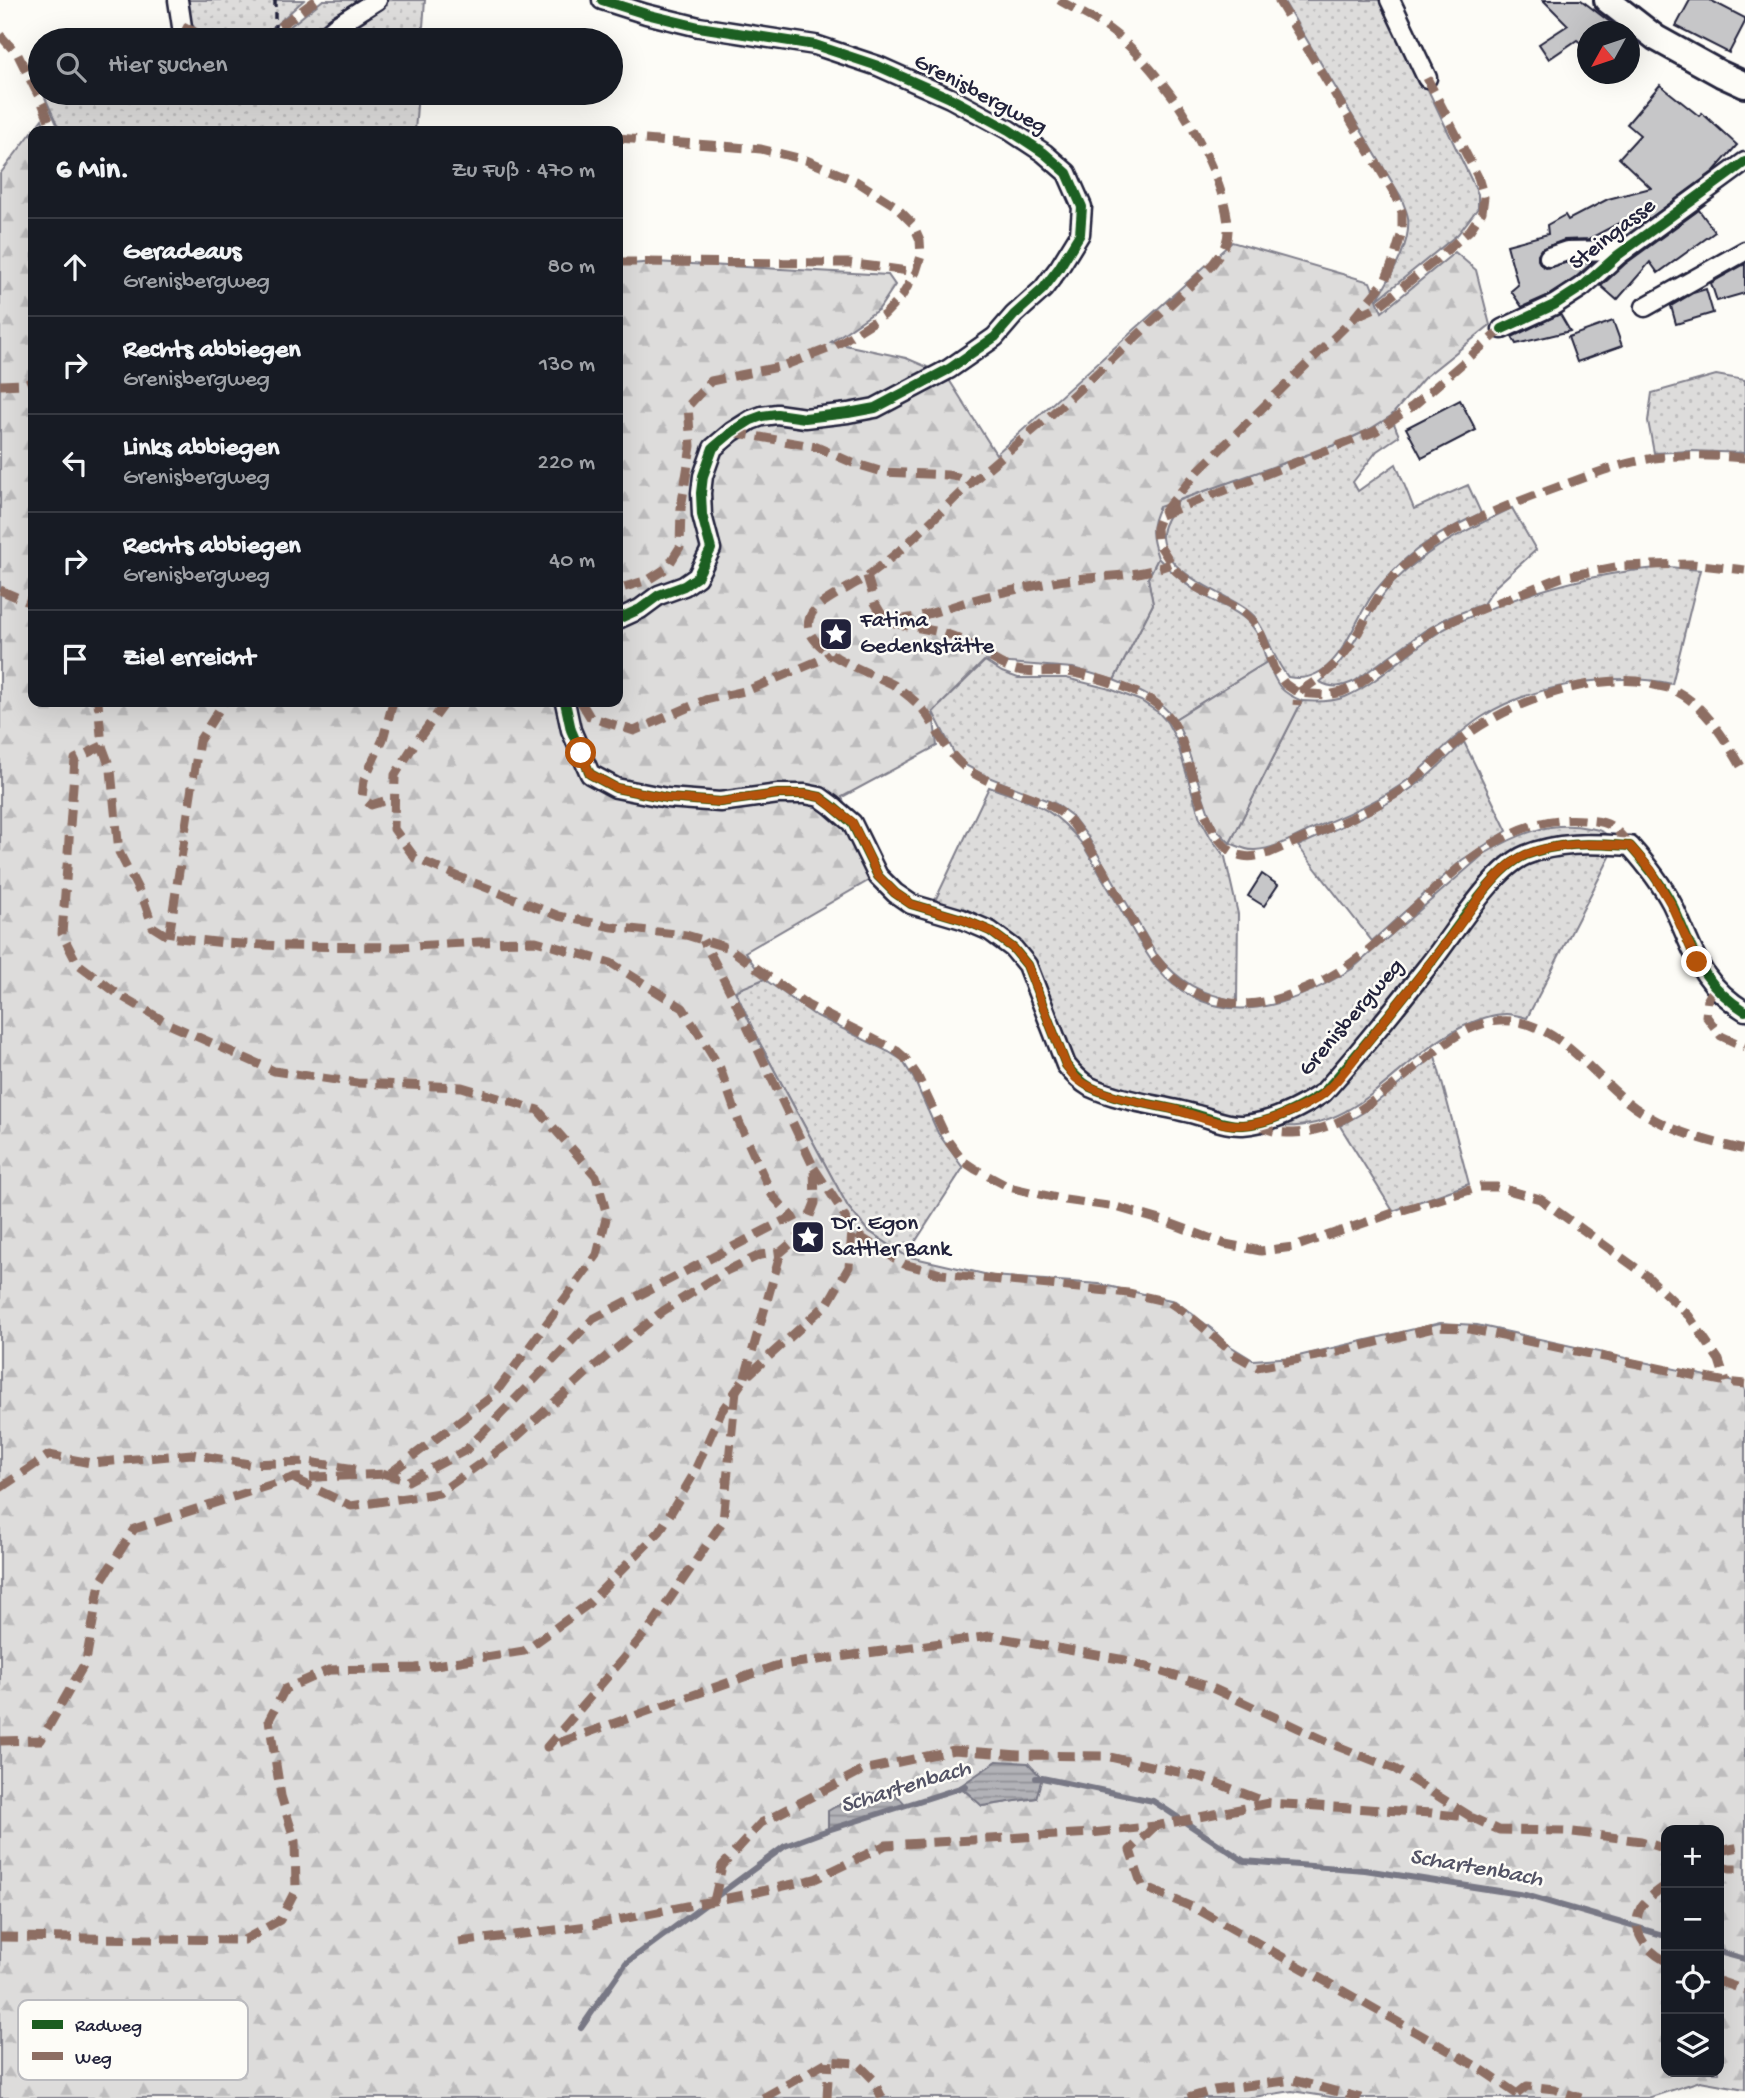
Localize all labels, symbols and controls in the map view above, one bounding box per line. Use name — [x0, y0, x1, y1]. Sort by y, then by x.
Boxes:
north arrow — [1577, 21, 1640, 84]
search box — [28, 28, 623, 105]
icon: search — [52, 48, 90, 86]
street label: Grenisbergweg — [909, 49, 1051, 141]
text: Hier suchen — [108, 51, 228, 82]
text: 6 Min. — [56, 154, 129, 189]
text: Zu Fuß · 470 m — [452, 158, 595, 185]
street label: Steingasse — [1564, 192, 1663, 277]
text: Geradeaus — [123, 238, 241, 269]
icon: ahead — [56, 248, 94, 286]
text: 80 m — [548, 254, 595, 281]
text: Grenisbergweg — [123, 269, 270, 296]
text: Rechts abbiegen — [123, 336, 301, 367]
icon: right — [56, 346, 94, 384]
text: 130 m — [539, 352, 595, 379]
text: Grenisbergweg — [123, 367, 270, 394]
text: Links abbiegen — [123, 434, 279, 465]
icon: left — [56, 444, 94, 482]
text: 220 m — [538, 450, 595, 477]
text: Grenisbergweg — [123, 465, 270, 492]
text: Rechts abbiegen — [123, 532, 301, 563]
icon: right — [56, 542, 94, 580]
text: 40 m — [549, 548, 595, 575]
text: Grenisbergweg — [123, 563, 270, 590]
place label: Fatima Gedenkstätte — [859, 608, 995, 661]
place icon: Fatima Gedenkstätte — [817, 615, 855, 653]
icon: arrive — [56, 640, 94, 678]
text: Ziel erreicht — [123, 644, 255, 675]
route start — [565, 737, 596, 768]
route end — [1681, 946, 1712, 977]
street label: Grenisbergweg — [1294, 954, 1410, 1082]
place label: Dr. Egon Sattler Bank — [830, 1211, 953, 1264]
place icon: Dr. Egon Sattler Bank — [789, 1218, 827, 1256]
water label: Schartenbach — [837, 1754, 976, 1822]
map controls — [1661, 1825, 1724, 2077]
button: + — [1661, 1825, 1724, 1888]
water label: Schartenbach — [1407, 1843, 1546, 1895]
button: − — [1661, 1888, 1724, 1951]
button: locate — [1661, 1951, 1724, 2014]
legend — [18, 2000, 248, 2080]
button: layers — [1661, 2014, 1724, 2077]
text: Radweg — [75, 2016, 142, 2039]
text: Weg — [75, 2048, 112, 2071]

